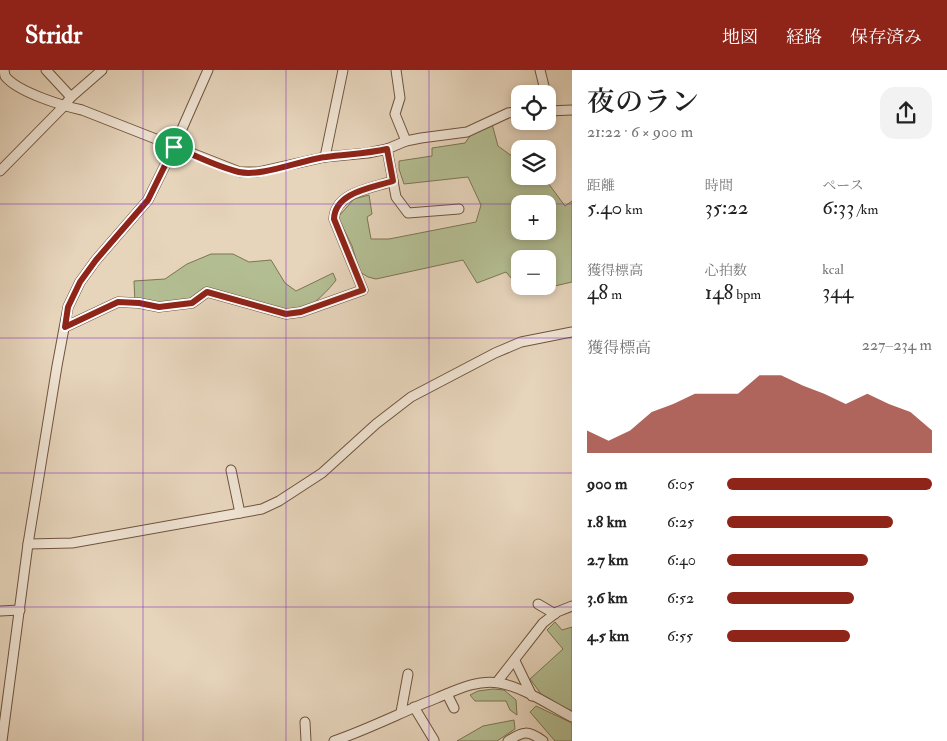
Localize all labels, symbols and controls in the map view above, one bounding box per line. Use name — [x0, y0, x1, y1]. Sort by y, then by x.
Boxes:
text: Stridr — [25, 20, 82, 51]
text: 地図 — [722, 26, 758, 49]
text: 経路 — [786, 26, 822, 49]
text: 保存済み — [850, 26, 922, 49]
map controls — [511, 85, 556, 295]
button: locate — [511, 85, 556, 130]
text: 夜のラン — [587, 85, 699, 120]
button: share — [880, 87, 932, 139]
text: 21:22 · 6 × 900 m — [587, 122, 693, 142]
pin — [153, 126, 195, 168]
icon: arrive — [160, 133, 188, 161]
button: layers — [511, 140, 556, 185]
text: 距離 — [587, 177, 615, 194]
text: 時間 — [705, 177, 733, 194]
text: ペース — [822, 177, 864, 194]
text: 5.40 — [587, 194, 622, 221]
text: 35:22 — [705, 194, 748, 221]
text: 6:33 — [822, 194, 854, 221]
button: + — [511, 195, 556, 240]
text: km — [622, 201, 643, 218]
text: /km — [854, 201, 878, 218]
button: − — [511, 250, 556, 295]
text: kcal — [822, 261, 844, 278]
text: 獲得標高 — [587, 262, 643, 279]
text: 心拍数 — [705, 262, 747, 279]
text: 344 — [822, 278, 853, 305]
text: 48 — [587, 279, 608, 306]
text: 148 — [705, 279, 733, 306]
text: m — [608, 286, 622, 303]
text: bpm — [733, 286, 761, 303]
text: 227–234 m — [862, 335, 932, 355]
text: 獲得標高 — [587, 338, 651, 358]
text: 900 m — [587, 474, 627, 494]
text: 6:05 — [667, 474, 694, 494]
text: 1.8 km — [587, 512, 627, 532]
text: 6:25 — [667, 512, 694, 532]
text: 2.7 km — [587, 550, 628, 570]
text: 6:40 — [667, 550, 696, 570]
text: 3.6 km — [587, 588, 628, 608]
text: 6:52 — [667, 588, 694, 608]
text: 4.5 km — [587, 626, 629, 646]
text: 6:55 — [667, 626, 693, 646]

